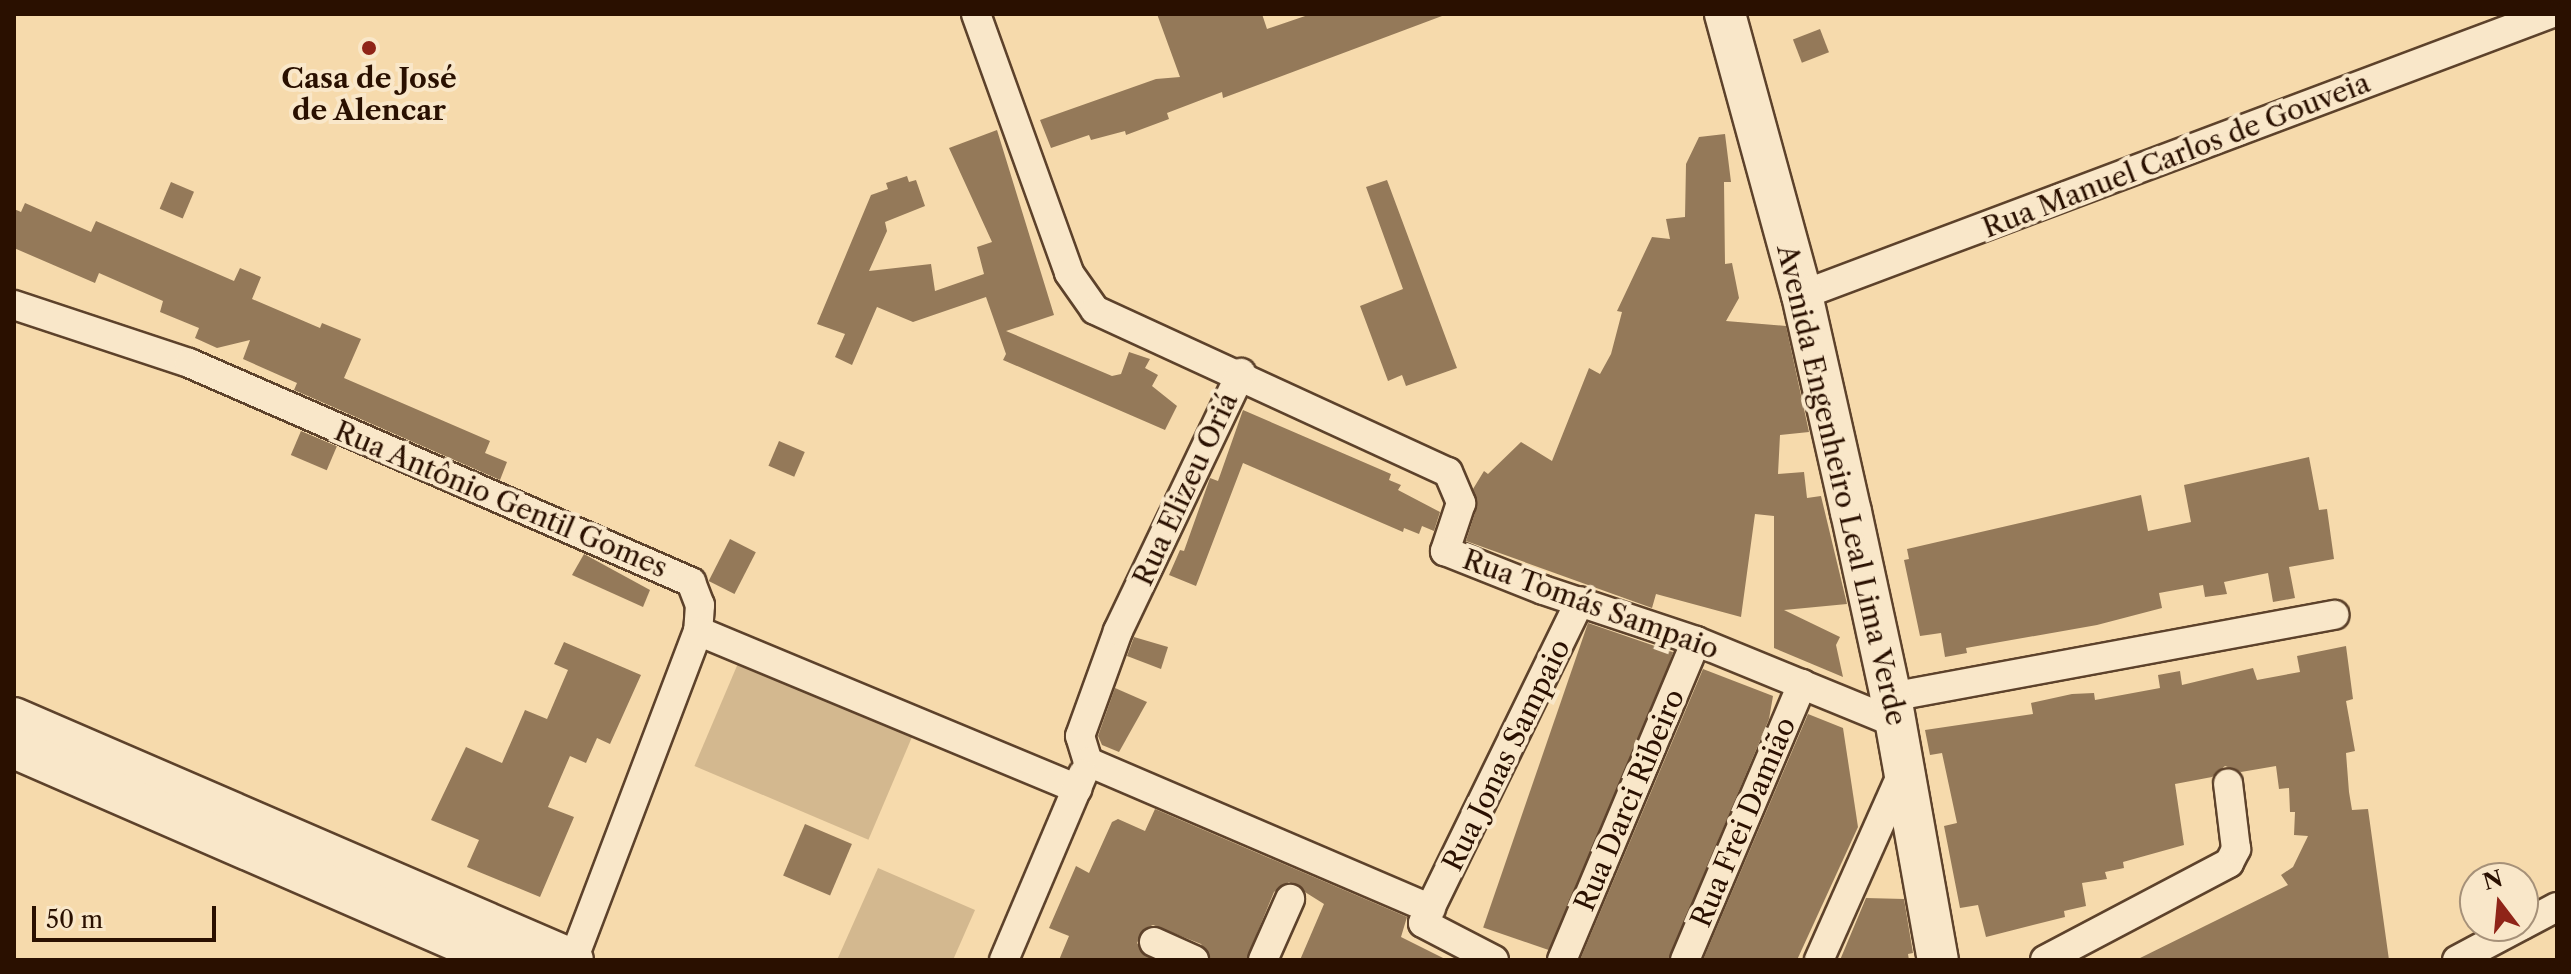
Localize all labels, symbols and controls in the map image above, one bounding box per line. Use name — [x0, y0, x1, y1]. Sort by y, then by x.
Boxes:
marker: Casa de José de Alencar — [360, 39, 378, 57]
place label: Casa de José de Alencar — [281, 61, 457, 127]
street label: Rua Manuel Carlos de Gouveia — [1977, 65, 2375, 245]
street label: Avenida Engenheiro Leal Lima Verde — [1770, 240, 1914, 730]
street label: Rua Elizeu Oriá — [1126, 387, 1244, 591]
street label: Rua Antônio Gentil Gomes — [329, 413, 673, 585]
street label: Rua Tomás Sampaio — [1458, 542, 1724, 666]
street label: Rua Jonas Sampaio — [1435, 634, 1577, 876]
street label: Rua Darci Ribeiro — [1567, 684, 1691, 916]
street label: Rua Frei Damião — [1684, 712, 1802, 932]
north arrow — [2459, 862, 2539, 942]
text: N — [2480, 865, 2506, 896]
scale bar — [36, 890, 220, 940]
text: 50 m — [46, 905, 103, 934]

